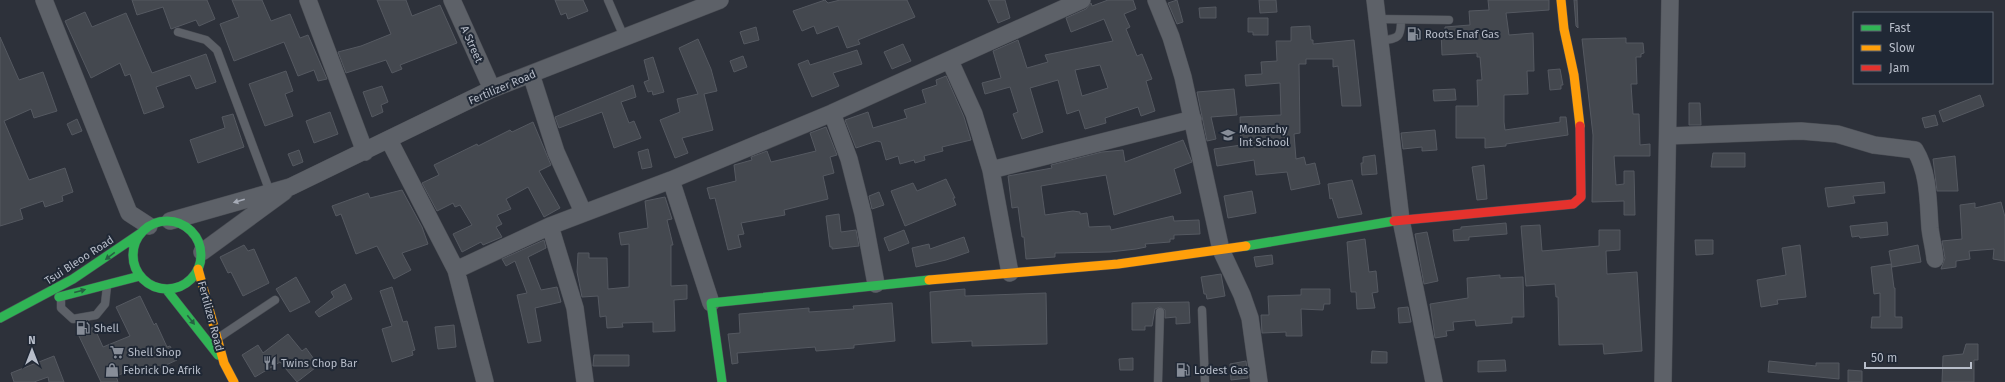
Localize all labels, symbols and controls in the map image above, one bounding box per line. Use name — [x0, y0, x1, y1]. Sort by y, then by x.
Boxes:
legend — [1853, 12, 1993, 84]
text: Fast — [1889, 21, 1911, 35]
street label: A Street — [458, 24, 485, 65]
fuel station icon: Roots Enaf Gas — [1406, 26, 1422, 42]
place label: Roots Enaf Gas — [1425, 28, 1499, 41]
text: Slow — [1889, 41, 1915, 55]
text: Jam — [1889, 61, 1909, 75]
street label: Fertilizer Road — [467, 67, 538, 107]
place label: Monarchy Int School — [1239, 123, 1289, 149]
school or university icon: Monarchy Int School — [1220, 127, 1236, 143]
one-way arrow — [233, 198, 245, 204]
street label: Tsui Bleoo Road — [42, 233, 116, 288]
one-way arrow — [104, 252, 115, 260]
street label: Fertilizer Road — [195, 280, 226, 353]
one-way arrow — [74, 288, 86, 294]
one-way arrow — [186, 314, 195, 325]
fuel station icon: Shell — [75, 320, 91, 336]
place label: Shell — [94, 322, 119, 335]
north arrow — [12, 330, 52, 370]
text: N — [28, 334, 36, 347]
supermarket icon: Shell Shop — [109, 344, 125, 360]
scale bar — [1865, 344, 1971, 370]
place label: Shell Shop — [128, 346, 181, 359]
text: 50 m — [1871, 351, 1897, 365]
restaurant icon: Twins Chop Bar — [262, 355, 278, 371]
place label: Twins Chop Bar — [281, 357, 358, 370]
shop icon: Febrick De Afrik — [104, 362, 120, 378]
fuel station icon: Lodest Gas — [1175, 362, 1191, 378]
place label: Febrick De Afrik — [123, 364, 201, 377]
place label: Lodest Gas — [1194, 364, 1248, 377]

